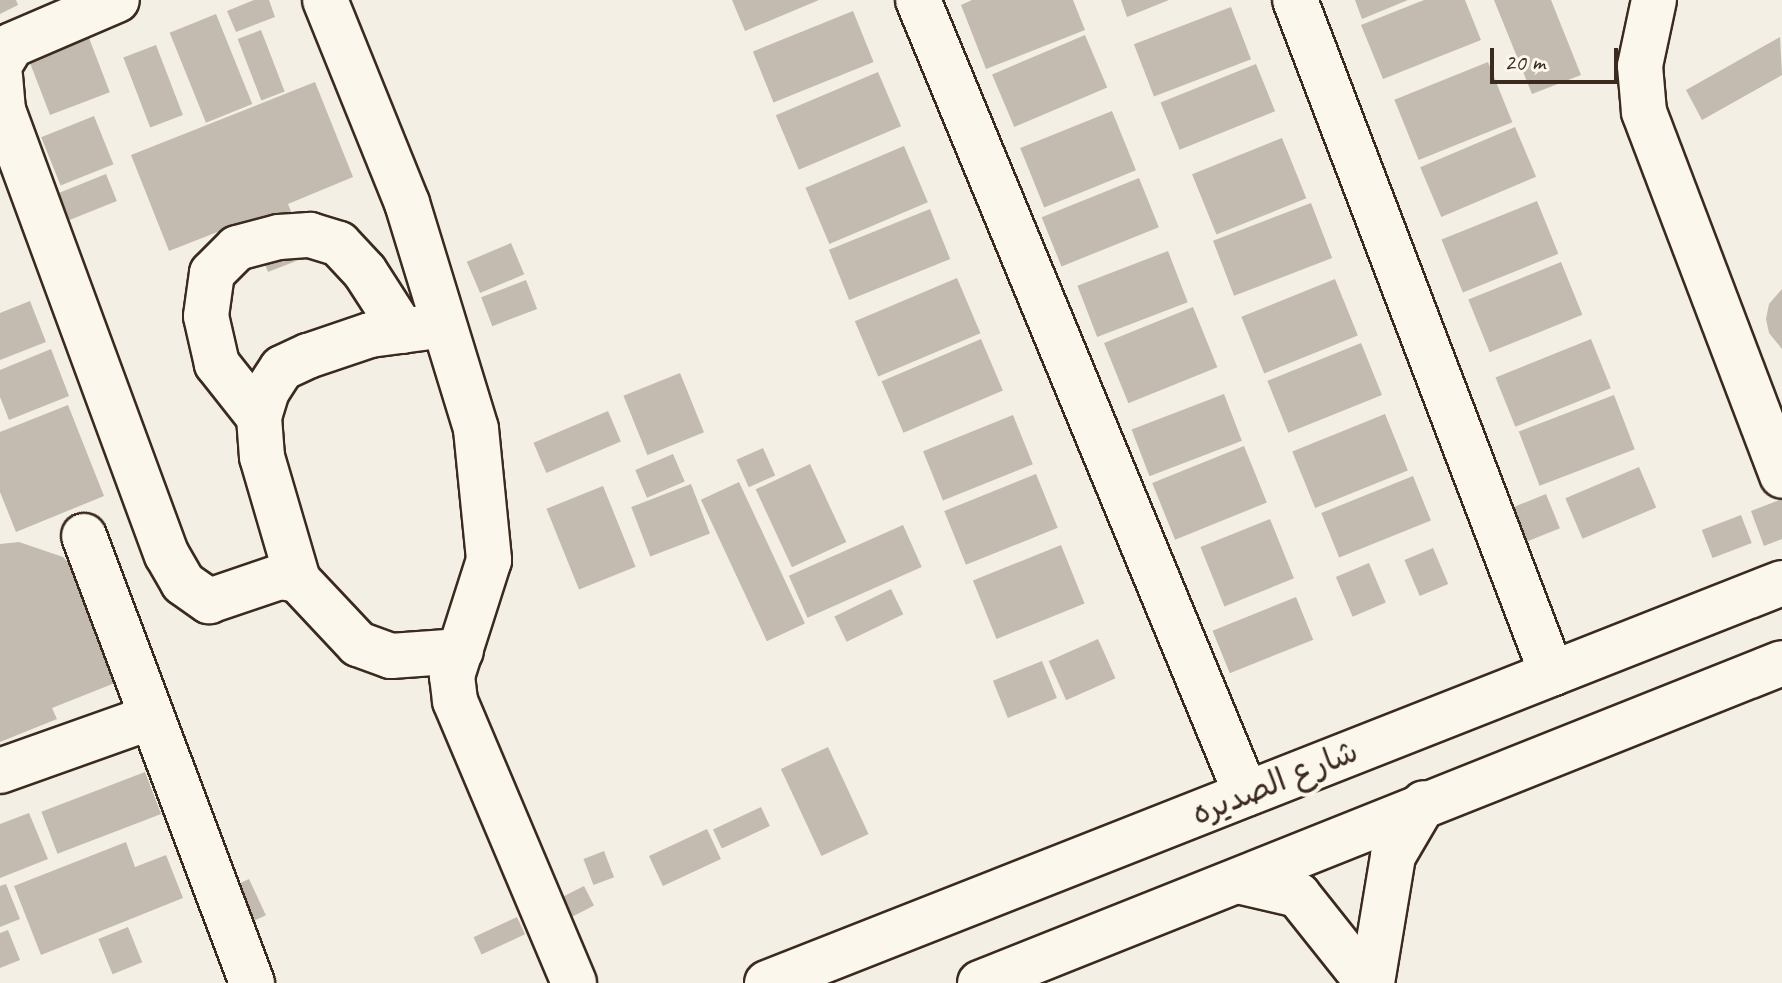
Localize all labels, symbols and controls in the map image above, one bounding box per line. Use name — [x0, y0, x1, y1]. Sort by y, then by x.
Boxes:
scale bar — [1494, 32, 1622, 82]
text: 20 m — [1504, 47, 1545, 77]
street label: شارع الصديره — [1186, 732, 1364, 834]

